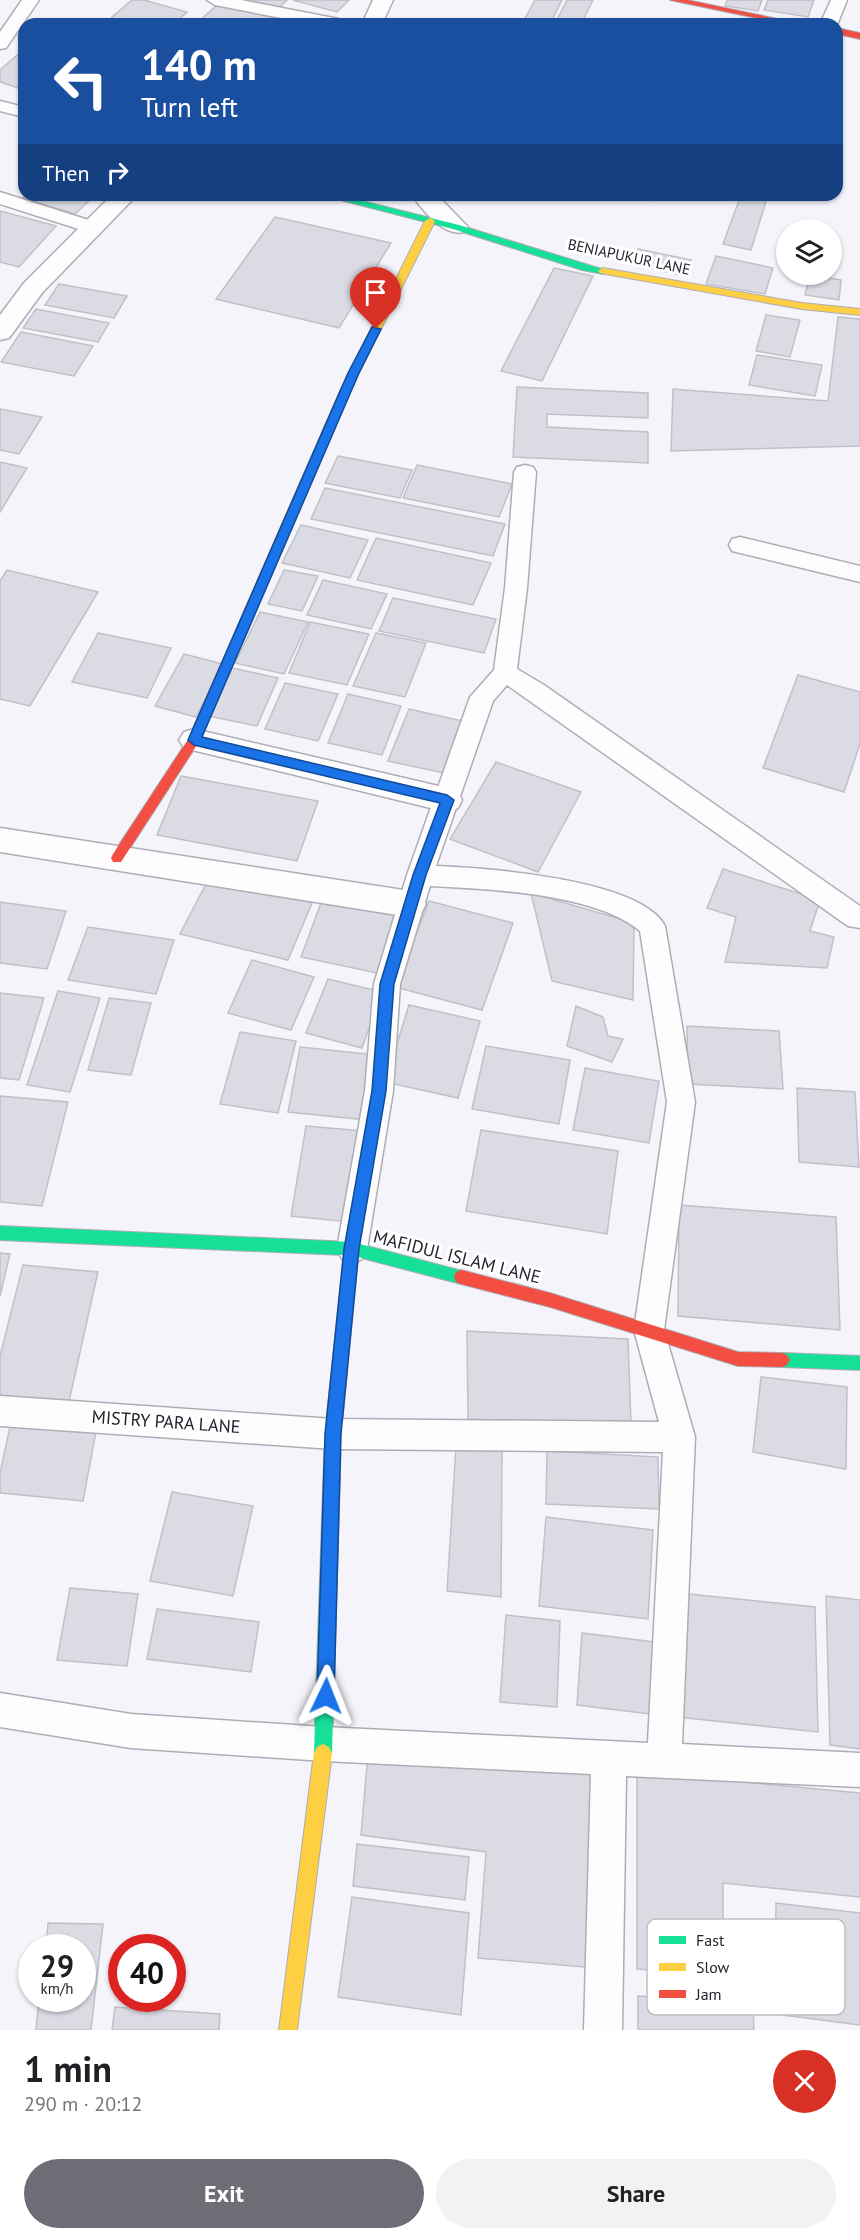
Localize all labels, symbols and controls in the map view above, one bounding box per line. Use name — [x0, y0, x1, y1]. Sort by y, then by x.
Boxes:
text: 140 m — [141, 37, 257, 92]
icon: left — [42, 42, 120, 120]
text: Turn left — [141, 90, 238, 124]
icon: right — [101, 156, 134, 189]
text: Then — [42, 159, 89, 187]
map controls — [776, 219, 842, 285]
button: layers — [776, 219, 842, 285]
street label: BENIAPUKUR LANE — [566, 234, 692, 279]
pin — [350, 267, 401, 329]
icon: arrive — [359, 276, 392, 309]
street label: MAFIDUL ISLAM LANE — [371, 1225, 543, 1288]
street label: MISTRY PARA LANE — [91, 1405, 241, 1438]
position arrow — [294, 1664, 358, 1728]
legend — [647, 1919, 845, 2015]
text: Fast — [696, 1930, 725, 1950]
speed limit sign: 40 — [108, 1934, 186, 2012]
text: 29 — [40, 1946, 74, 1985]
text: Slow — [696, 1957, 730, 1977]
text: km/h — [41, 1979, 73, 1998]
text: Jam — [695, 1984, 722, 2004]
text: 1 min — [24, 2045, 112, 2092]
button: close — [773, 2050, 836, 2113]
text: 290 m · 20:12 — [24, 2091, 142, 2117]
button: Exit — [24, 2159, 424, 2228]
button: Share — [436, 2159, 836, 2228]

